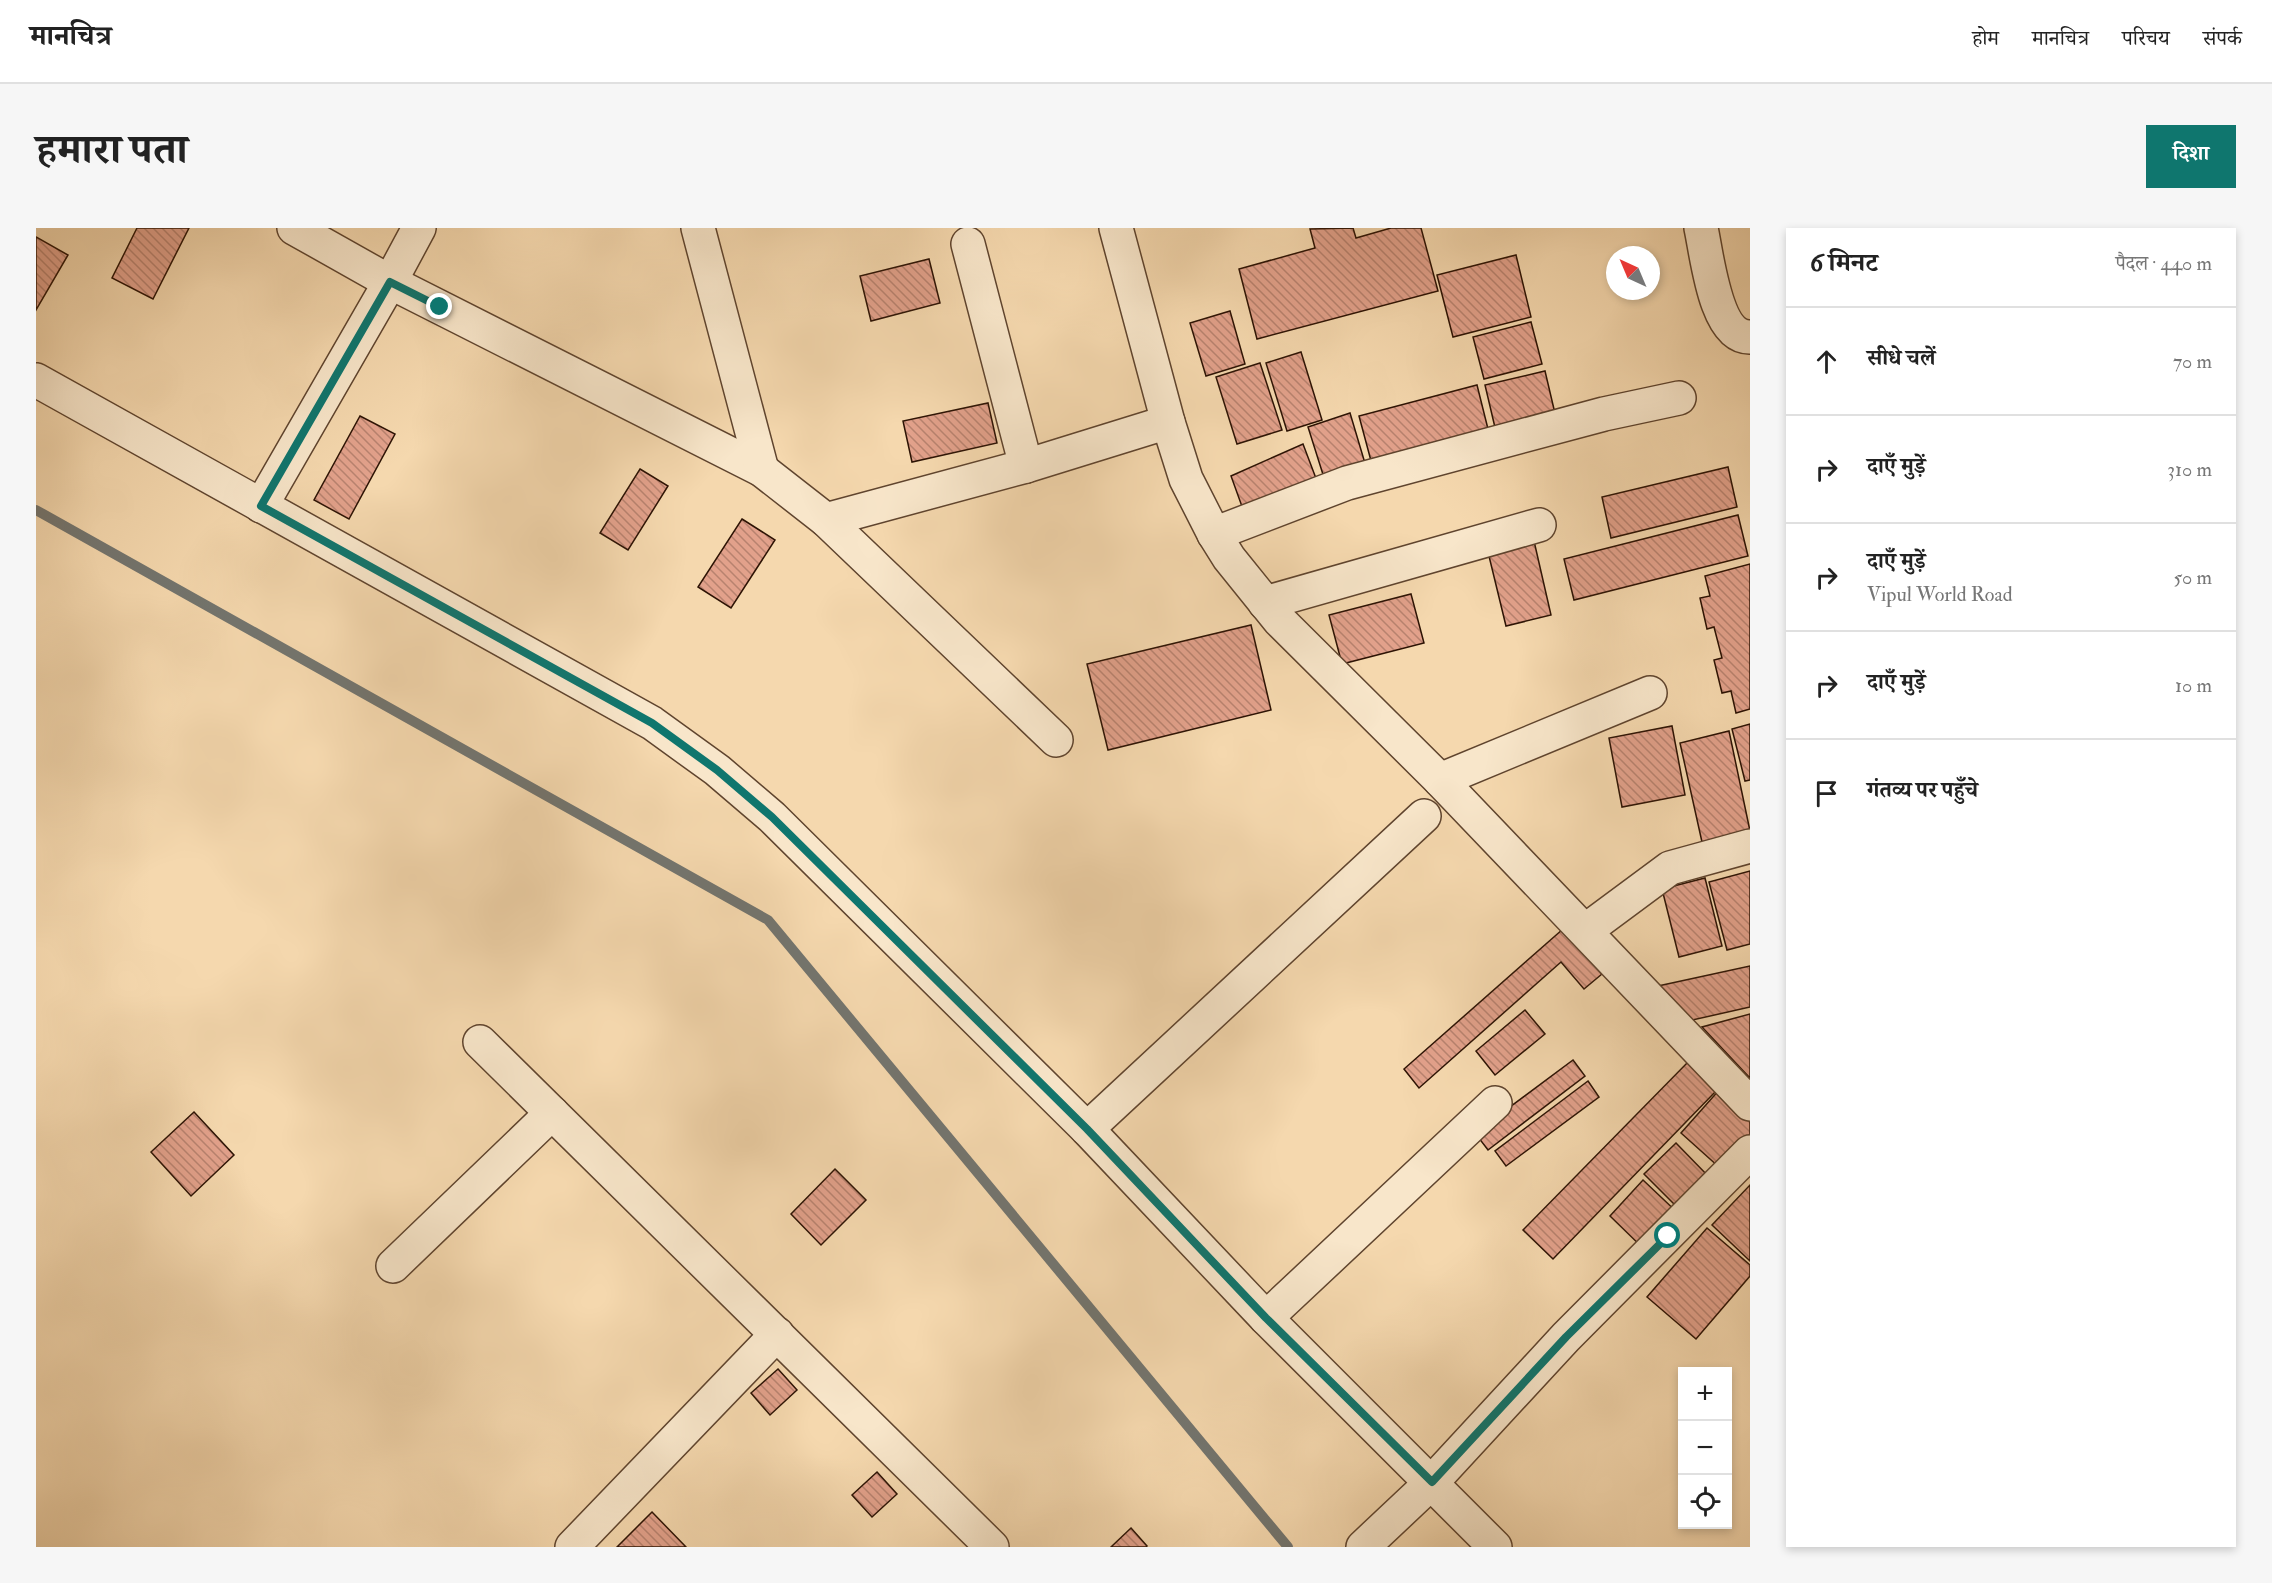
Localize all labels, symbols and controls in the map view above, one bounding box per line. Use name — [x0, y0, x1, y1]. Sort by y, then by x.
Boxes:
text: मानचित्र — [30, 19, 112, 54]
text: होम — [1972, 25, 1999, 52]
text: मानचित्र — [2032, 25, 2089, 52]
text: परिचय — [2122, 25, 2170, 52]
text: संपर्क — [2203, 25, 2242, 52]
text: हमारा पता — [36, 124, 188, 176]
button: दिशा — [2146, 125, 2236, 188]
north arrow — [1606, 246, 1660, 300]
text: 6 मिनट — [1810, 247, 1878, 279]
text: पैदल · 440 m — [2115, 251, 2212, 276]
route end — [426, 293, 452, 319]
text: सीधे चलें — [1867, 344, 1935, 372]
icon: ahead — [1810, 345, 1843, 378]
text: 70 m — [2173, 349, 2212, 374]
text: दाएँ मुड़ें — [1867, 452, 1926, 480]
icon: right — [1810, 453, 1843, 486]
text: 310 m — [2167, 457, 2212, 482]
text: दाएँ मुड़ें — [1867, 547, 1926, 575]
icon: right — [1810, 561, 1843, 594]
text: 50 m — [2173, 565, 2212, 590]
text: Vipul World Road — [1867, 582, 2013, 607]
text: दाएँ मुड़ें — [1867, 668, 1926, 696]
icon: right — [1810, 669, 1843, 702]
text: 10 m — [2175, 673, 2212, 698]
text: गंतव्य पर पहुँचे — [1867, 776, 1978, 804]
icon: arrive — [1810, 777, 1843, 810]
route start — [1654, 1222, 1680, 1248]
map controls — [1678, 1367, 1732, 1529]
button: + — [1678, 1367, 1732, 1421]
button: − — [1678, 1421, 1732, 1475]
button: locate — [1678, 1475, 1732, 1529]

